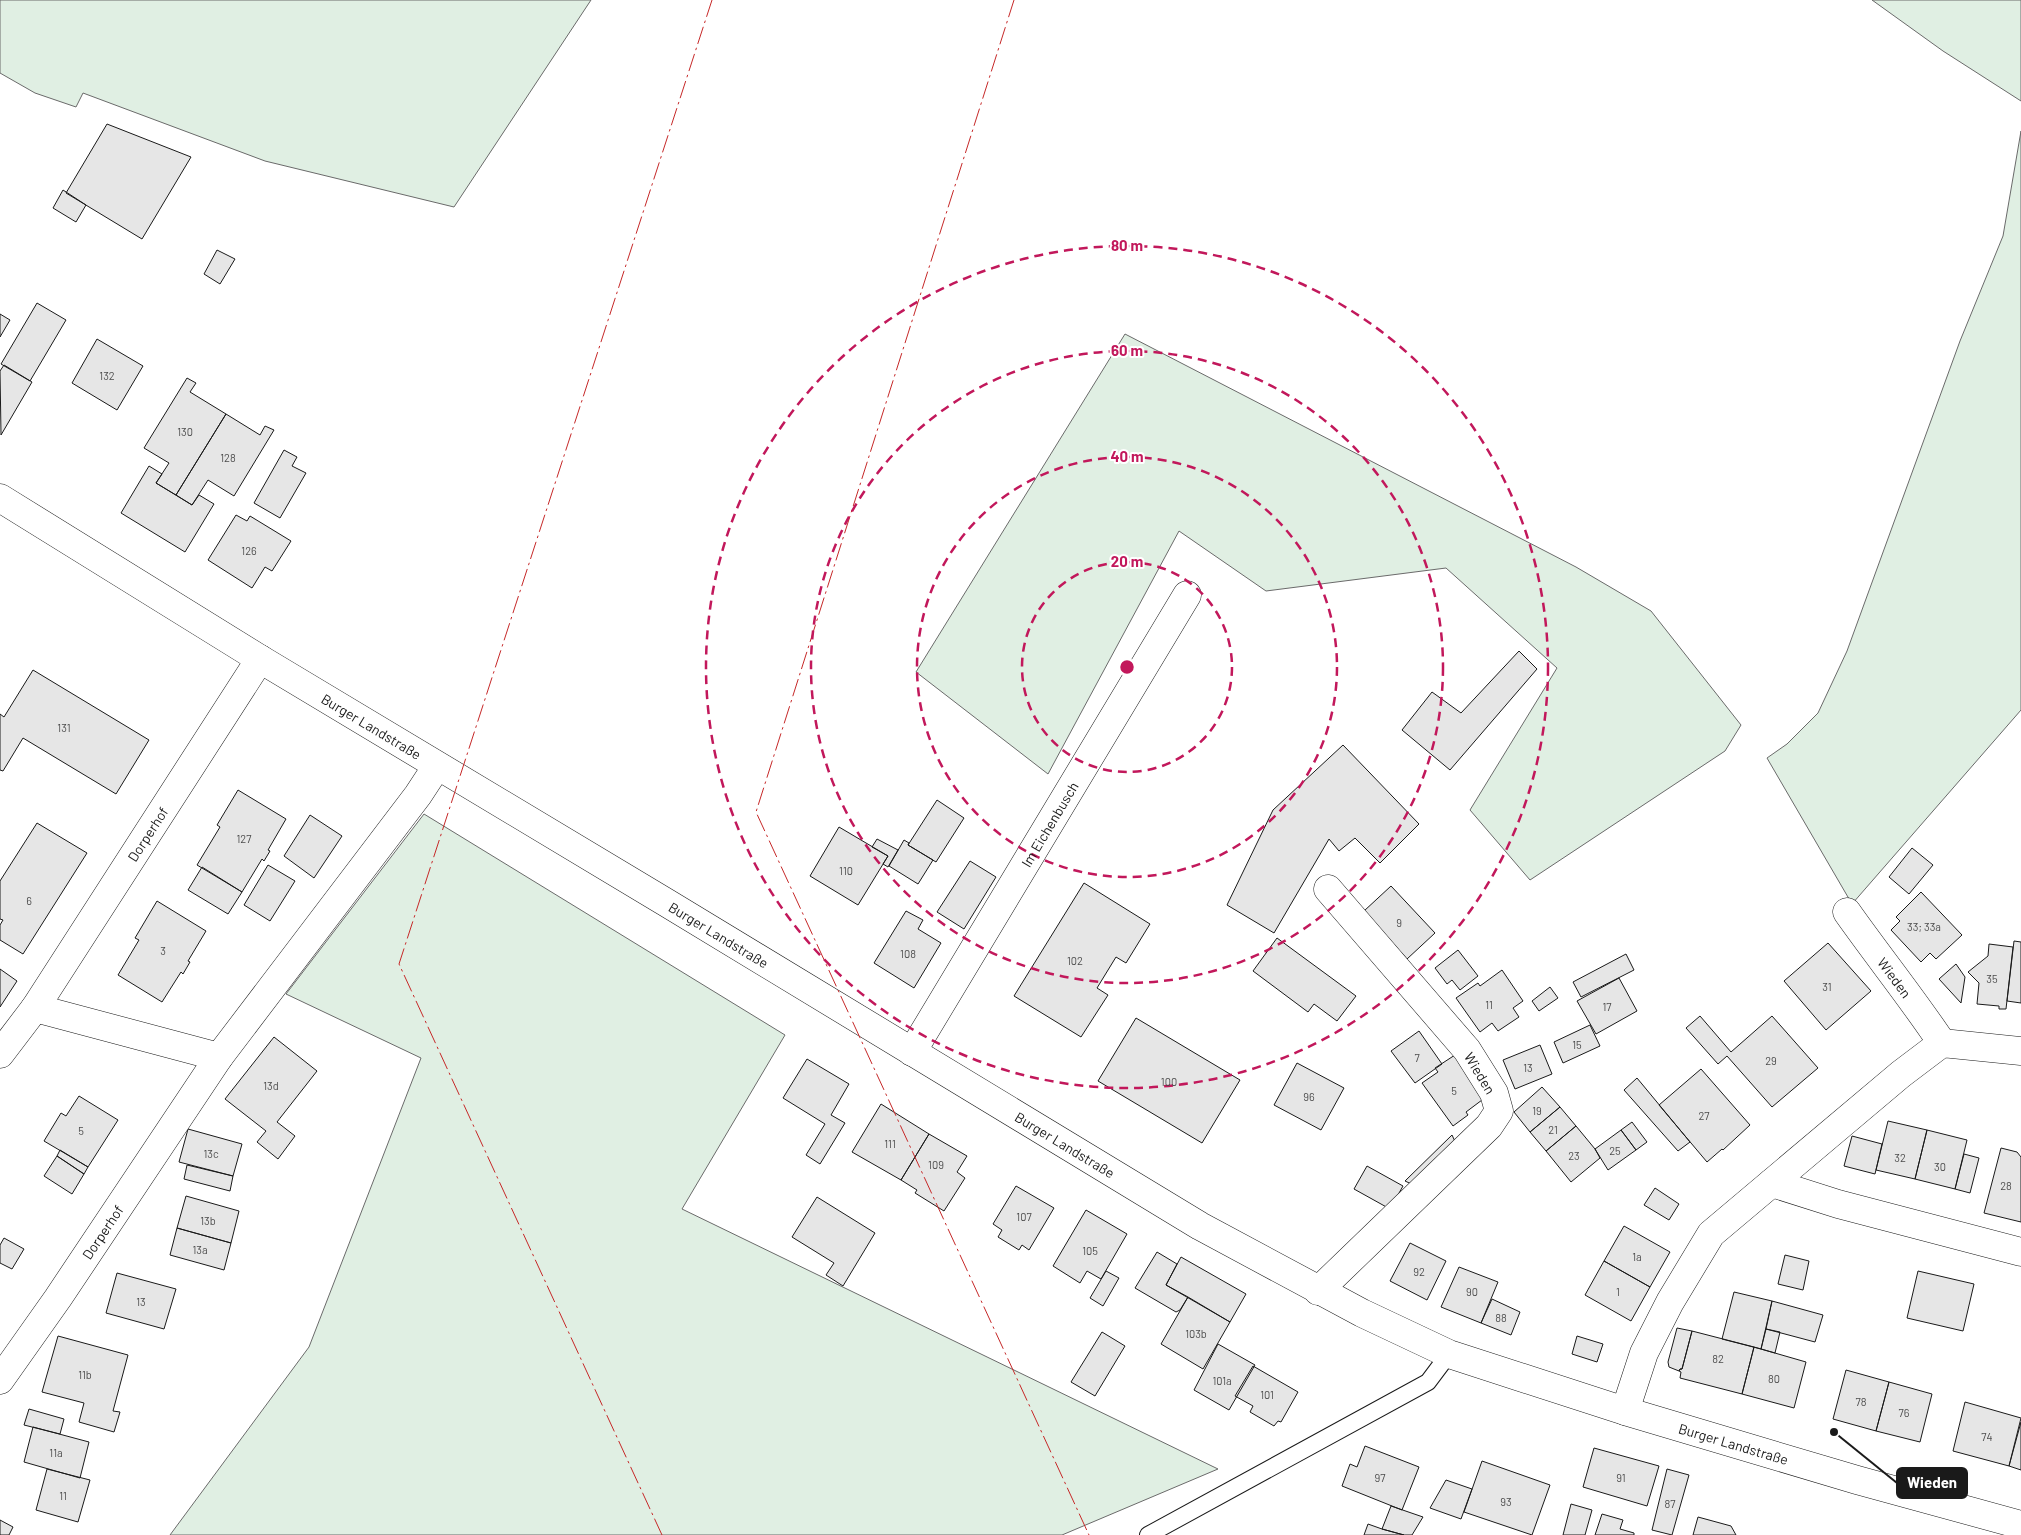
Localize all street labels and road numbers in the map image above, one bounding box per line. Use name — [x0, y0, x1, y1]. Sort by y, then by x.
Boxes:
street label: Burger Landstraße — [319, 689, 425, 762]
street label: Im Eichenbusch — [1017, 778, 1081, 870]
street label: Dorperhof — [123, 803, 171, 864]
street label: Burger Landstraße — [666, 898, 772, 971]
street label: Wieden — [1874, 954, 1916, 1001]
street label: Wieden — [1461, 1049, 1499, 1097]
street label: Burger Landstraße — [1012, 1108, 1118, 1181]
street label: Dorperhof — [78, 1201, 126, 1262]
street label: Burger Landstraße — [1677, 1419, 1790, 1468]

